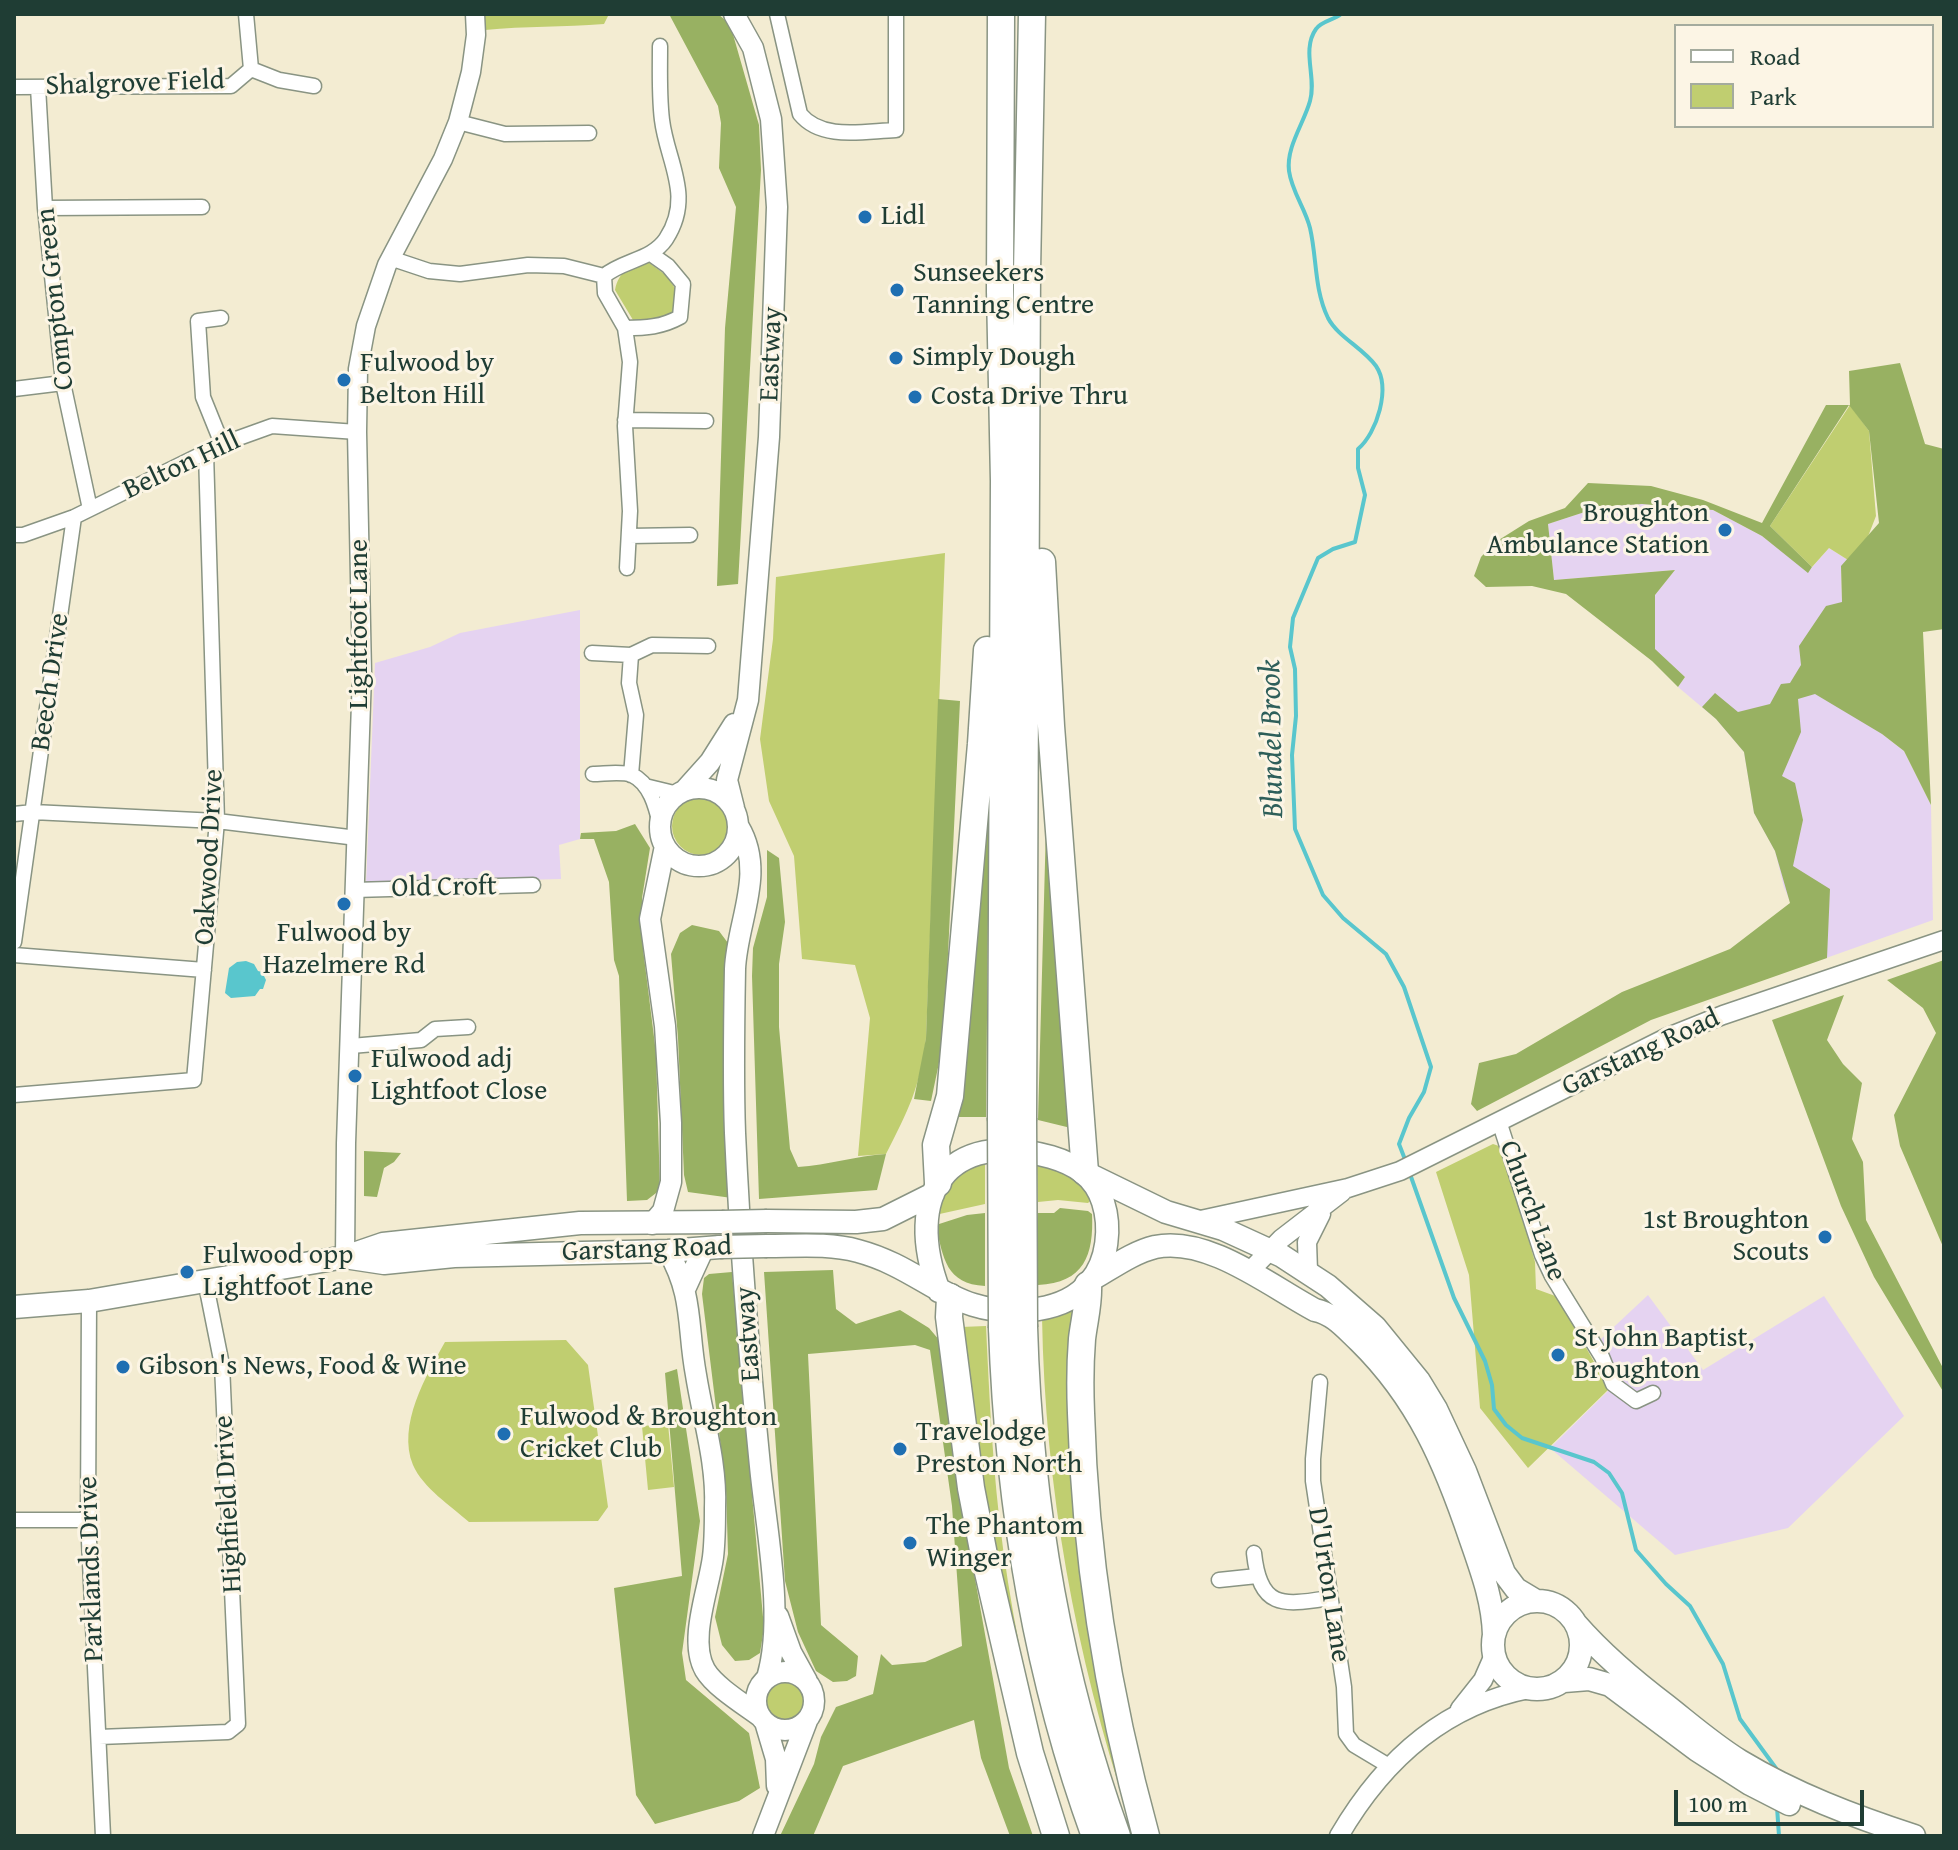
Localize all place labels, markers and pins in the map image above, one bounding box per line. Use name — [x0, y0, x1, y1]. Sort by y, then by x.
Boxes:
place label: Lidl — [881, 200, 925, 234]
marker: Lidl — [856, 208, 874, 226]
place label: Sunseekers Tanning Centre — [913, 257, 1094, 323]
marker: Sunseekers Tanning Centre — [888, 281, 906, 299]
place label: Simply Dough — [912, 341, 1076, 375]
place label: Fulwood by Belton Hill — [360, 347, 494, 413]
marker: Simply Dough — [887, 349, 905, 367]
marker: Fulwood by Belton Hill — [335, 371, 353, 389]
place label: Costa Drive Thru — [931, 380, 1128, 414]
marker: Costa Drive Thru — [906, 388, 924, 406]
place label: Broughton Ambulance Station — [1486, 497, 1709, 563]
marker: Broughton Ambulance Station — [1716, 521, 1734, 539]
marker: Fulwood by Hazelmere Rd — [335, 895, 353, 913]
place label: Fulwood by Hazelmere Rd — [263, 917, 425, 983]
place label: Fulwood adj Lightfoot Close — [371, 1043, 547, 1109]
marker: Fulwood adj Lightfoot Close — [346, 1067, 364, 1085]
place label: 1st Broughton Scouts — [1642, 1204, 1809, 1270]
marker: 1st Broughton Scouts — [1816, 1228, 1834, 1246]
place label: Fulwood opp Lightfoot Lane — [203, 1239, 373, 1305]
marker: Fulwood opp Lightfoot Lane — [178, 1263, 196, 1281]
place label: St John Baptist, Broughton — [1574, 1322, 1754, 1388]
marker: St John Baptist, Broughton — [1549, 1346, 1567, 1364]
place label: Gibson's News, Food & Wine — [139, 1350, 467, 1384]
marker: Gibson's News, Food & Wine — [114, 1358, 132, 1376]
place label: Fulwood & Broughton Cricket Club — [520, 1401, 777, 1467]
place label: Travelodge Preston North — [916, 1416, 1082, 1482]
marker: Fulwood & Broughton Cricket Club — [495, 1425, 513, 1443]
marker: Travelodge Preston North — [891, 1440, 909, 1458]
place label: The Phantom Winger — [926, 1510, 1084, 1576]
marker: The Phantom Winger — [901, 1534, 919, 1552]

